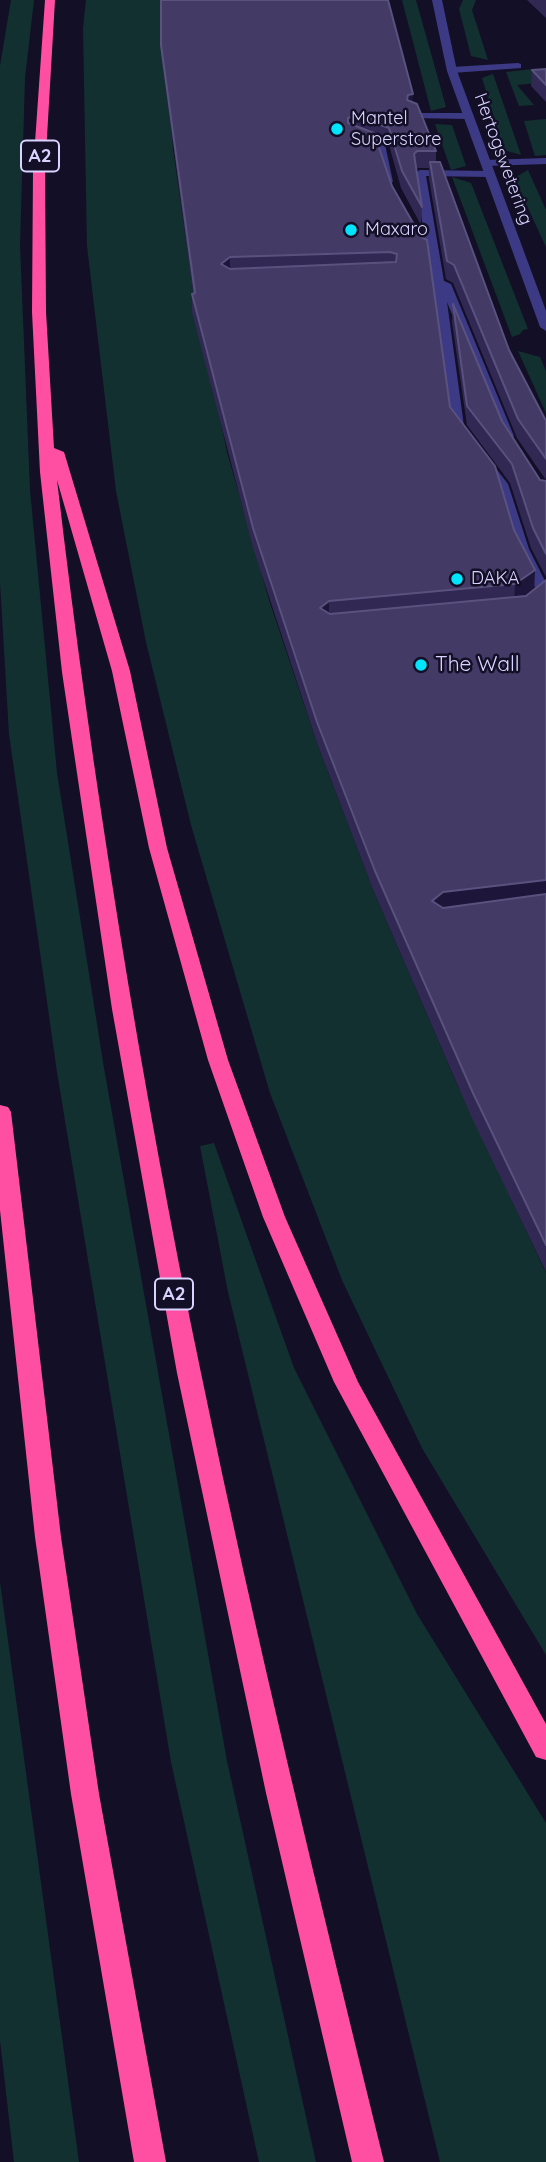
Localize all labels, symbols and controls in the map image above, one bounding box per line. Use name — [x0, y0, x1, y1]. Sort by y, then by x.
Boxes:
street label: Hertogswetering — [469, 90, 537, 228]
place label: Mantel Superstore — [351, 108, 441, 150]
marker: Mantel Superstore — [329, 121, 345, 137]
road number: A2 — [21, 140, 59, 172]
place label: Maxaro — [365, 219, 428, 241]
marker: Maxaro — [343, 222, 359, 238]
place label: DAKA — [471, 568, 519, 590]
marker: DAKA — [449, 571, 465, 587]
place label: The Wall — [435, 652, 520, 678]
marker: The Wall — [413, 657, 429, 673]
road number: A2 — [155, 1278, 193, 1310]

